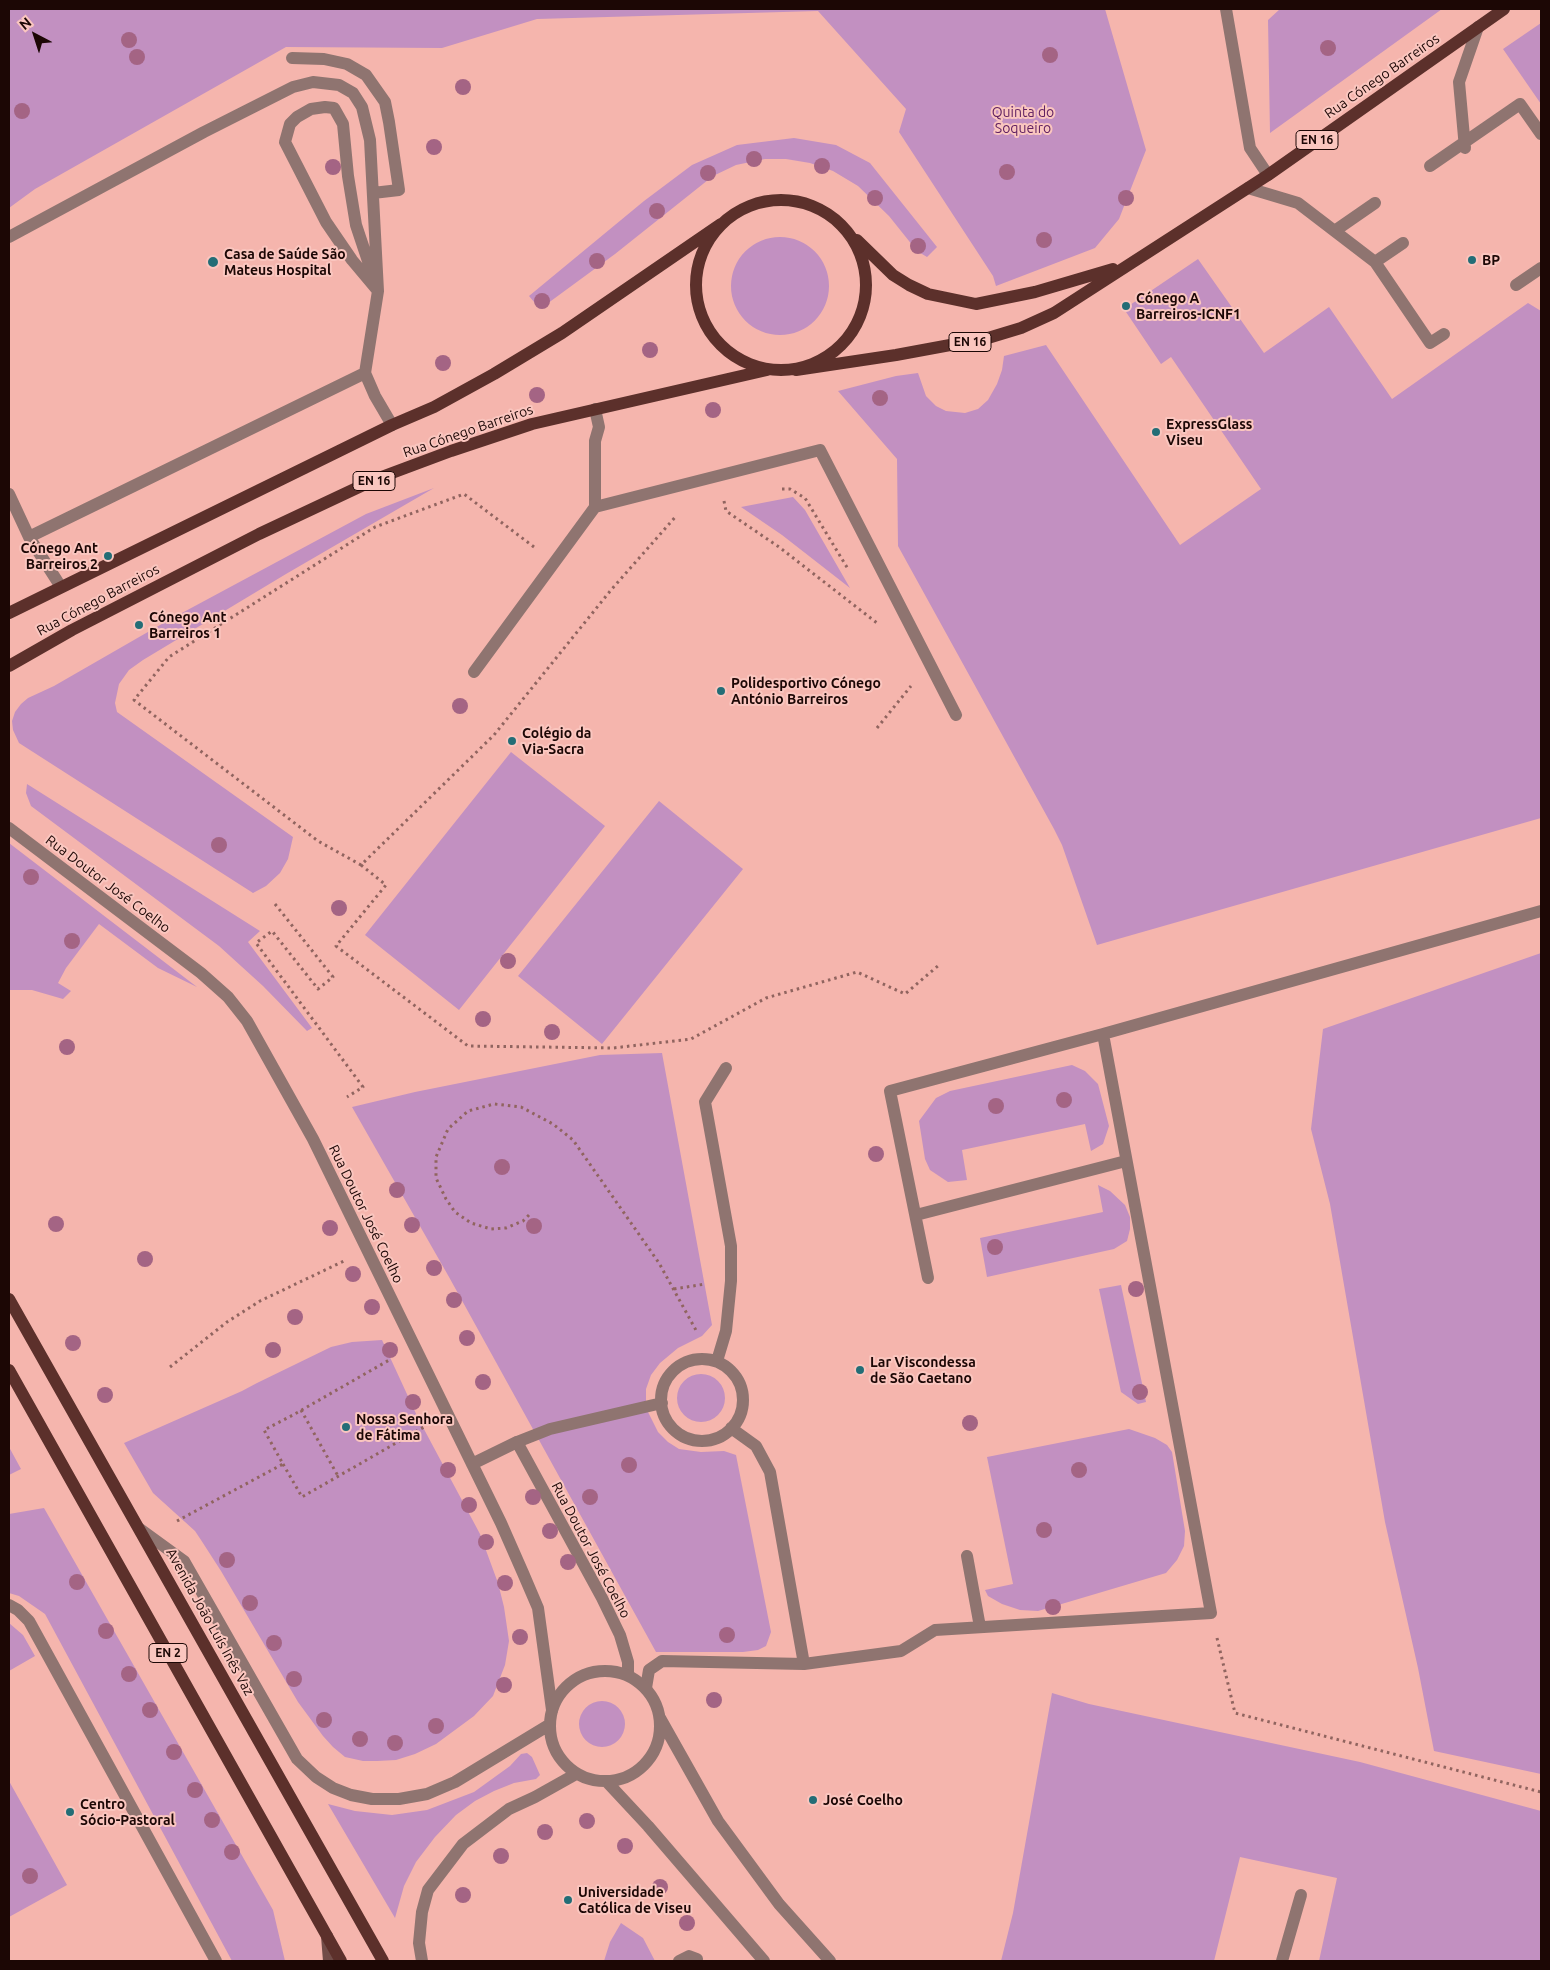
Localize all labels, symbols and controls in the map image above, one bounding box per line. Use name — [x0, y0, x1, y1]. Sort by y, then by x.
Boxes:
north arrow — [10, 10, 60, 60]
text: N — [16, 14, 34, 33]
street label: Rua Cónego Barreiros — [1321, 30, 1443, 122]
park label: Quinta do Soqueiro — [992, 104, 1054, 136]
road number: EN 16 — [1296, 130, 1338, 150]
place label: Casa de Saúde São Mateus Hospital — [224, 246, 346, 278]
place label: BP — [1482, 252, 1500, 268]
marker: BP — [1466, 254, 1478, 266]
marker: Casa de Saúde São Mateus Hospital — [206, 255, 220, 269]
place label: Cónego A Barreiros-ICNF1 — [1136, 290, 1241, 322]
marker: Cónego A Barreiros-ICNF1 — [1120, 300, 1132, 312]
road number: EN 16 — [949, 332, 991, 352]
street label: Rua Cónego Barreiros — [401, 401, 535, 461]
place label: ExpressGlass Viseu — [1166, 416, 1252, 448]
marker: ExpressGlass Viseu — [1150, 426, 1162, 438]
road number: EN 16 — [353, 472, 395, 491]
place label: Cónego Ant Barreiros 2 — [20, 540, 98, 572]
marker: Cónego Ant Barreiros 2 — [102, 550, 114, 562]
street label: Rua Cónego Barreiros — [34, 561, 162, 639]
place label: Cónego Ant Barreiros 1 — [149, 609, 227, 642]
marker: Cónego Ant Barreiros 1 — [133, 619, 145, 631]
place label: Polidesportivo Cónego António Barreiros — [731, 675, 881, 708]
marker: Polidesportivo Cónego António Barreiros — [715, 685, 727, 697]
place label: Colégio da Via-Sacra — [522, 725, 591, 758]
marker: Colégio da Via-Sacra — [506, 735, 518, 747]
street label: Rua Doutor José Coelho — [42, 832, 174, 936]
street label: Rua Doutor José Coelho — [325, 1142, 407, 1286]
place label: Lar Viscondessa de São Caetano — [870, 1354, 976, 1386]
marker: Lar Viscondessa de São Caetano — [854, 1364, 866, 1376]
place label: Nossa Senhora de Fátima — [356, 1411, 453, 1444]
marker: Nossa Senhora de Fátima — [340, 1421, 352, 1433]
street label: Rua Doutor José Coelho — [548, 1479, 634, 1621]
street label: Avenida João Luís Inês Vaz — [162, 1545, 258, 1699]
road number: EN 2 — [149, 1644, 187, 1662]
place label: José Coelho — [823, 1792, 903, 1808]
marker: José Coelho — [807, 1794, 819, 1806]
place label: Centro Sócio-Pastoral — [80, 1796, 175, 1828]
marker: Centro Sócio-Pastoral — [64, 1806, 76, 1818]
place label: Universidade Católica de Viseu — [578, 1884, 691, 1916]
marker: Universidade Católica de Viseu — [562, 1894, 574, 1906]

